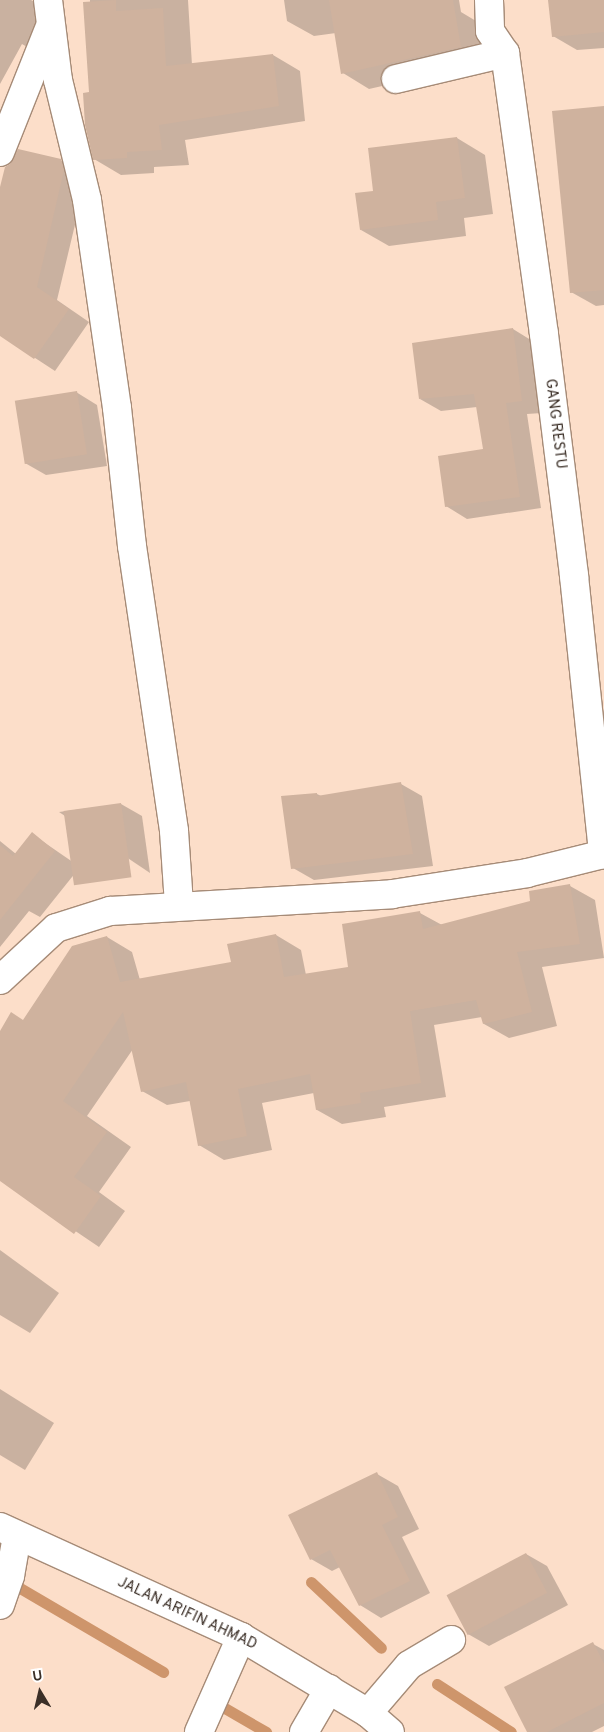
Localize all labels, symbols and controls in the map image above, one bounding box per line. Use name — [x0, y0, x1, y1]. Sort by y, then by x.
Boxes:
street label: GANG RESTU — [541, 378, 569, 470]
street label: JALAN ARIFIN AHMAD — [114, 1573, 260, 1655]
north arrow — [15, 1667, 65, 1717]
text: U — [31, 1668, 44, 1686]

